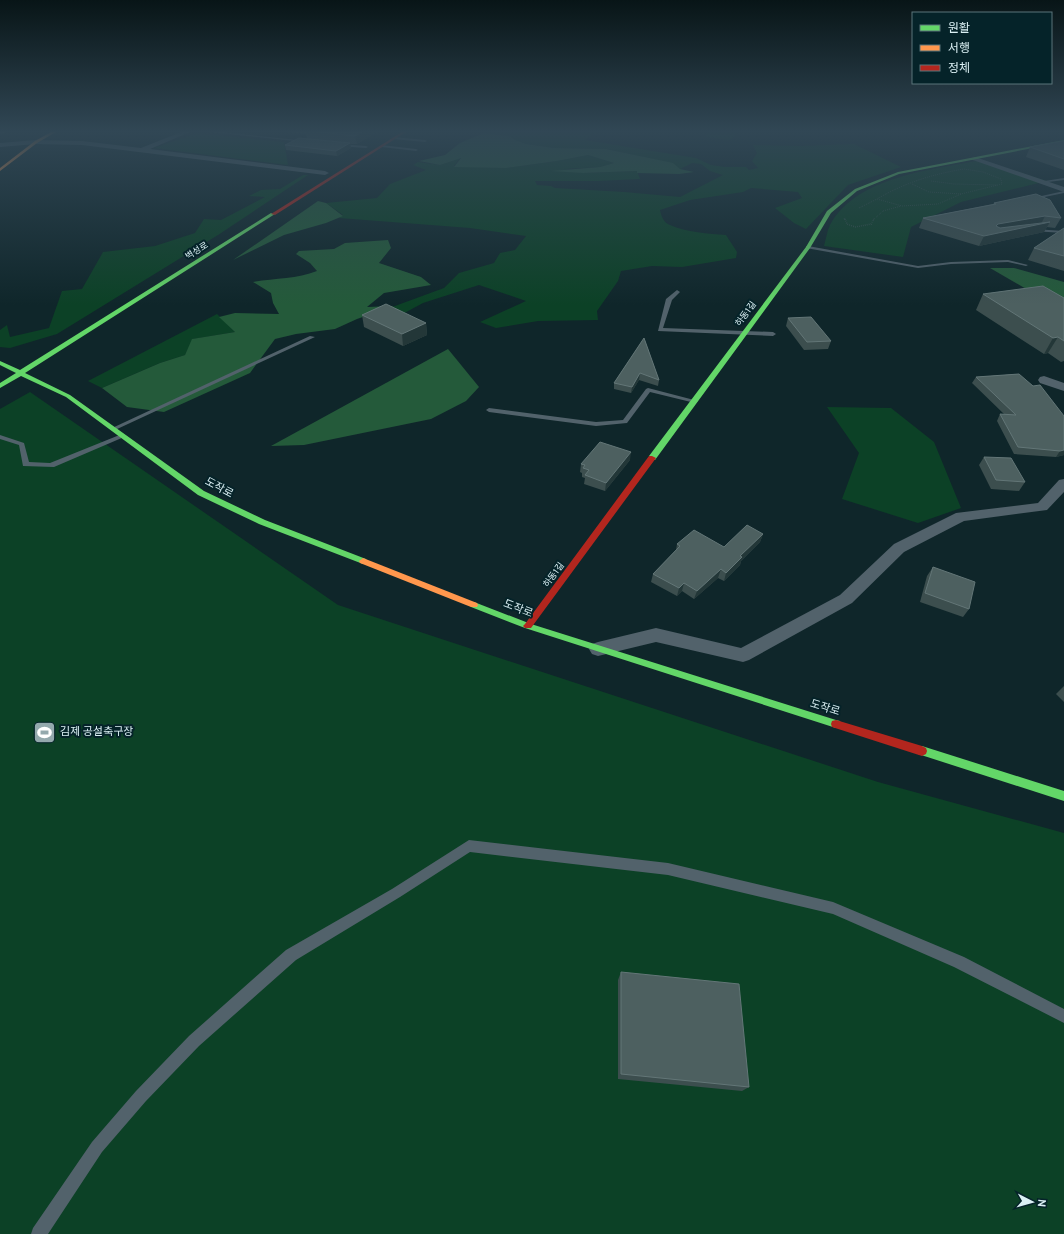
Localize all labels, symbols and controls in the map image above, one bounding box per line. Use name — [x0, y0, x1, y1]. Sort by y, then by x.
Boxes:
legend — [912, 12, 1052, 84]
text: 원활 — [948, 21, 970, 37]
text: 서행 — [948, 41, 970, 57]
text: 정체 — [948, 61, 970, 77]
street label: 벽성로 — [184, 240, 210, 262]
street label: 하동1길 — [733, 299, 759, 329]
street label: 도작로 — [202, 475, 236, 501]
street label: 하동1길 — [541, 560, 567, 590]
street label: 도작로 — [501, 597, 535, 621]
street label: 도작로 — [808, 697, 842, 719]
sports icon: 김제 공설축구장 — [31, 719, 57, 745]
place label: 김제 공설축구장 — [60, 725, 133, 739]
north arrow — [1012, 1182, 1052, 1222]
text: N — [1034, 1198, 1048, 1208]

